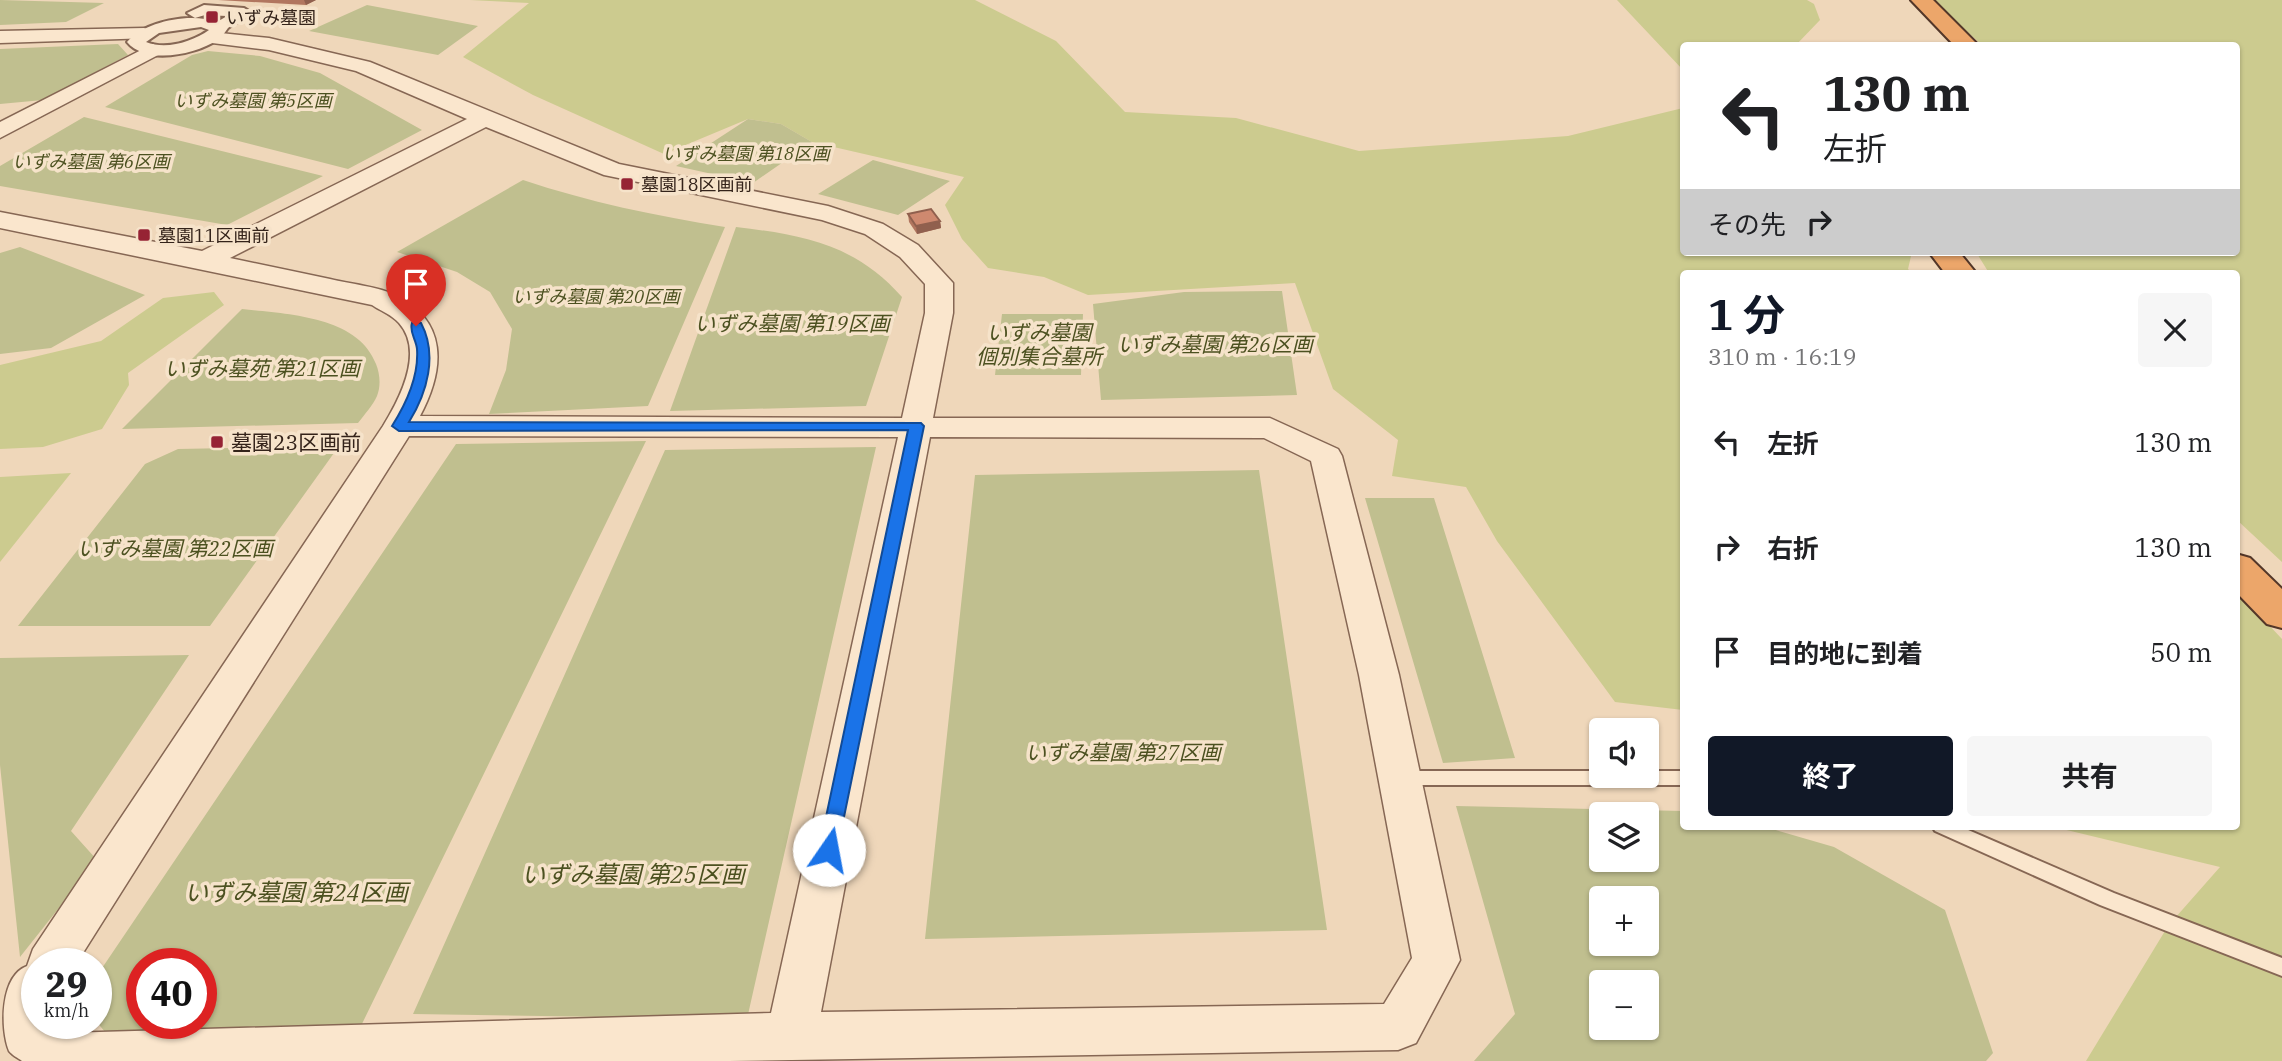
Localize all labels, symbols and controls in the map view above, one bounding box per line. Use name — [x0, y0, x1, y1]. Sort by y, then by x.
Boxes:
place label: いずみ墓園 — [226, 6, 316, 29]
marker: いずみ墓園 — [204, 9, 220, 25]
text: 130 m — [1823, 61, 1970, 124]
icon: left — [1708, 70, 1799, 161]
park label: いずみ墓園 第5区画 — [174, 89, 335, 112]
text: 左折 — [1823, 127, 1887, 169]
park label: いずみ墓園 第18区画 — [662, 142, 833, 165]
park label: いずみ墓園 第6区画 — [12, 150, 173, 173]
place label: 墓園18区画前 — [641, 173, 753, 196]
marker: 墓園18区画前 — [619, 176, 635, 192]
icon: right — [1800, 203, 1838, 241]
text: その先 — [1708, 207, 1786, 241]
place label: 墓園11区画前 — [158, 224, 270, 247]
marker: 墓園11区画前 — [136, 227, 152, 243]
pin — [386, 254, 446, 326]
icon: arrive — [397, 265, 435, 303]
park label: いずみ墓園 第20区画 — [512, 285, 683, 308]
text: 1 分 — [1708, 287, 1785, 342]
button: close — [2138, 293, 2212, 367]
park label: いずみ墓園 第19区画 — [694, 309, 893, 337]
park label: いずみ墓園 個別集合墓所 — [976, 318, 1105, 370]
park label: いずみ墓園 第26区画 — [1117, 330, 1316, 358]
text: 310 m · 16:19 — [1708, 341, 1857, 371]
park label: いずみ墓苑 第21区画 — [164, 354, 363, 382]
icon: left — [1708, 423, 1746, 461]
text: 130 m — [2134, 425, 2212, 459]
text: 左折 — [1767, 426, 1819, 460]
place label: 墓園23区画前 — [231, 428, 361, 456]
marker: 墓園23区画前 — [209, 434, 225, 450]
icon: right — [1708, 528, 1746, 566]
text: 130 m — [2134, 530, 2212, 564]
text: 右折 — [1767, 531, 1819, 565]
park label: いずみ墓園 第22区画 — [77, 534, 276, 562]
icon: arrive — [1708, 633, 1746, 671]
text: 50 m — [2150, 635, 2212, 669]
text: 目的地に到着 — [1767, 636, 1923, 670]
map controls — [1589, 718, 1659, 1040]
button: sound — [1589, 718, 1659, 788]
button: 終了 — [1708, 736, 1953, 816]
button: 共有 — [1967, 736, 2212, 816]
park label: いずみ墓園 第27区画 — [1025, 738, 1224, 766]
button: layers — [1589, 802, 1659, 872]
position arrow — [792, 813, 866, 887]
park label: いずみ墓園 第25区画 — [521, 858, 749, 890]
park label: いずみ墓園 第24区画 — [184, 876, 412, 908]
button: + — [1589, 886, 1659, 956]
speed limit sign: 40 — [126, 948, 217, 1039]
text: 29 — [45, 961, 88, 1007]
button: − — [1589, 970, 1659, 1040]
text: km/h — [44, 999, 89, 1022]

